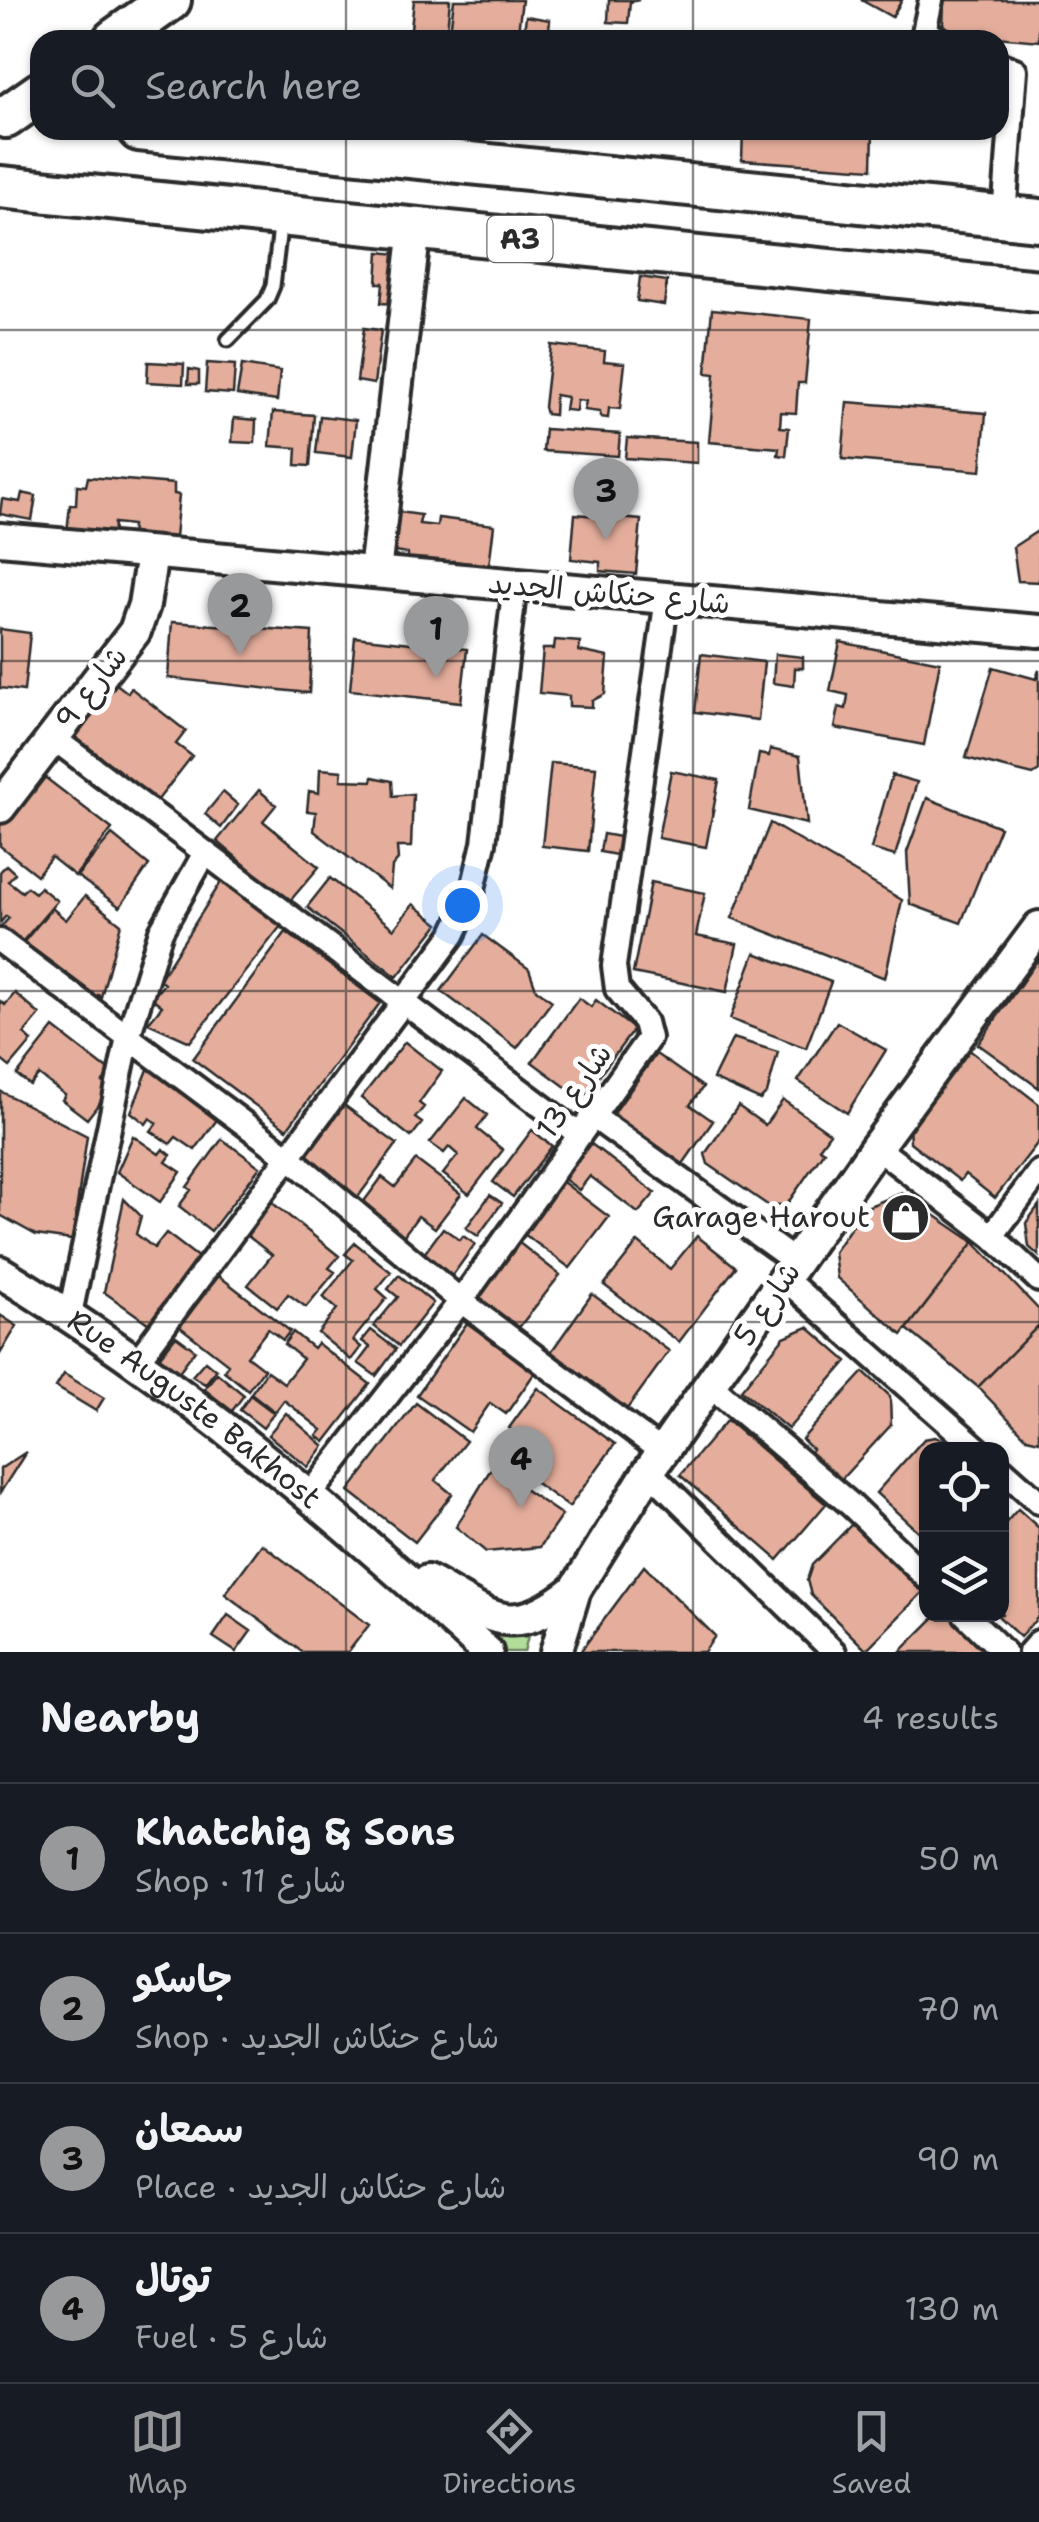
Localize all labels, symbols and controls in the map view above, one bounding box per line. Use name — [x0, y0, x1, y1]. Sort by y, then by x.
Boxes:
search box — [30, 30, 1009, 140]
icon: search — [65, 58, 120, 113]
text: Search here — [145, 60, 362, 111]
road number: A3 — [488, 216, 552, 262]
pin: 3 — [574, 458, 638, 540]
street label: شارع حنكاش الجديد — [486, 562, 732, 624]
pin: 2 — [208, 572, 272, 655]
pin: 1 — [404, 596, 468, 678]
street label: شارع 9 — [45, 637, 137, 739]
your location — [437, 880, 488, 931]
street label: شارع 13 — [526, 1035, 622, 1147]
shop icon: Garage Harout — [879, 1191, 931, 1243]
place label: Garage Harout — [652, 1196, 870, 1237]
street label: شارع 5 — [723, 1253, 811, 1355]
street label: Rue Auguste Bakhost — [60, 1300, 330, 1518]
pin: 4 — [488, 1426, 554, 1508]
map controls — [919, 1442, 1009, 1622]
button: locate — [919, 1442, 1009, 1532]
button: layers — [919, 1532, 1009, 1622]
text: Nearby — [40, 1689, 200, 1745]
text: 4 results — [862, 1696, 999, 1739]
text: Khatchig & Sons — [135, 1806, 455, 1857]
text: 1 — [65, 1837, 80, 1880]
text: 50 m — [919, 1837, 999, 1880]
text: Shop · شارع 11 — [135, 1859, 346, 1902]
text: جاسكو — [135, 1953, 232, 2004]
text: 2 — [61, 1987, 84, 2030]
text: 70 m — [916, 1987, 999, 2030]
text: Shop · شارع حنكاش الجديد — [135, 2015, 499, 2058]
text: سمعان — [135, 2103, 243, 2154]
text: 3 — [61, 2137, 84, 2180]
text: 90 m — [916, 2137, 999, 2180]
text: Place · شارع حنكاش الجديد — [135, 2165, 506, 2208]
text: توتال — [135, 2253, 211, 2304]
text: 4 — [61, 2287, 84, 2330]
text: 130 m — [904, 2287, 999, 2330]
text: Fuel · شارع 5 — [135, 2315, 328, 2358]
tab: Map — [128, 2404, 188, 2502]
tab: Directions — [443, 2404, 576, 2502]
tab: Saved — [832, 2404, 911, 2502]

